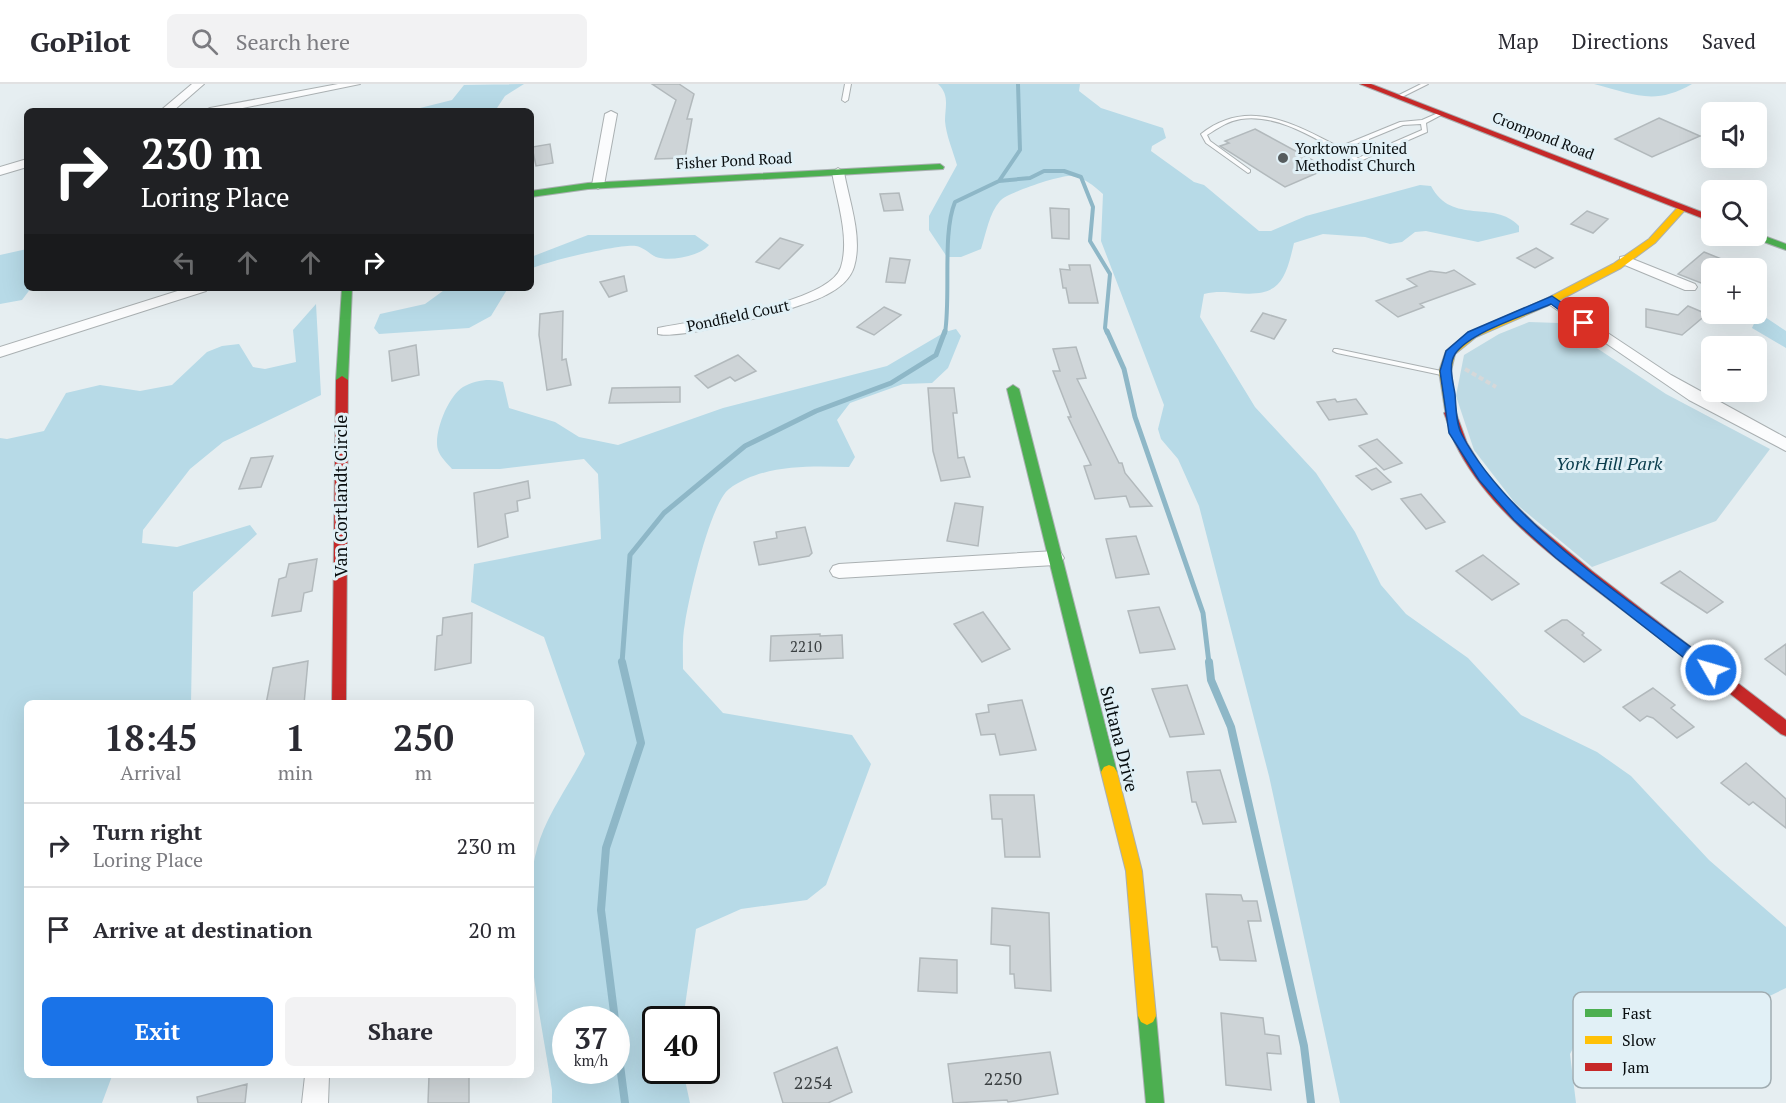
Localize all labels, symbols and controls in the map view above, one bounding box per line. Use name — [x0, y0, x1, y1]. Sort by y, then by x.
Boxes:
search box — [167, 14, 587, 68]
text: GoPilot — [30, 23, 131, 60]
icon: search — [188, 25, 221, 58]
text: Search here — [236, 27, 350, 56]
text: Map — [1498, 27, 1539, 55]
text: Directions — [1572, 27, 1669, 55]
text: Saved — [1702, 27, 1756, 55]
map controls — [1701, 102, 1767, 402]
button: sound — [1701, 102, 1767, 168]
street label: Crompond Road — [1489, 106, 1597, 164]
text: 230 m — [141, 125, 262, 181]
icon: right — [42, 132, 120, 210]
place label: Yorktown United Methodist Church — [1295, 138, 1416, 175]
street label: Fisher Pond Road — [675, 147, 792, 173]
marker: Yorktown United Methodist Church — [1276, 151, 1290, 165]
text: Loring Place — [141, 179, 290, 215]
button: search — [1701, 180, 1767, 246]
icon: left — [168, 246, 201, 279]
icon: ahead — [231, 246, 264, 279]
icon: ahead — [294, 246, 327, 279]
icon: right — [357, 246, 390, 279]
button: + — [1701, 258, 1767, 324]
street label: Pondfield Court — [685, 294, 791, 336]
pin — [1558, 297, 1609, 348]
icon: arrive — [1567, 306, 1600, 339]
button: − — [1701, 336, 1767, 402]
street label: Van Cortlandt Circle — [328, 415, 352, 577]
park label: York Hill Park — [1555, 451, 1663, 475]
house number: 2210 — [790, 636, 822, 656]
position arrow — [1679, 638, 1743, 702]
street label: Sultana Drive — [1095, 683, 1145, 794]
text: 18:45 — [104, 714, 198, 761]
text: 1 — [285, 714, 306, 761]
text: 250 — [393, 714, 454, 761]
text: Arrival — [120, 759, 182, 786]
text: min — [278, 759, 313, 786]
text: m — [415, 759, 432, 786]
text: Turn right — [93, 817, 202, 846]
icon: right — [42, 829, 75, 862]
text: 230 m — [456, 831, 516, 860]
text: Loring Place — [93, 846, 203, 873]
icon: arrive — [42, 913, 75, 946]
text: Arrive at destination — [93, 915, 312, 944]
text: 20 m — [468, 915, 516, 944]
legend — [1573, 992, 1771, 1088]
button: Exit — [42, 997, 273, 1066]
button: Share — [285, 997, 516, 1066]
text: Fast — [1622, 1002, 1652, 1024]
speed limit sign: 40 — [642, 1006, 720, 1084]
text: 37 — [574, 1018, 608, 1058]
text: Slow — [1622, 1029, 1656, 1051]
text: km/h — [574, 1050, 608, 1070]
text: Jam — [1622, 1056, 1650, 1078]
house number: 2250 — [984, 1066, 1022, 1090]
house number: 2254 — [794, 1070, 833, 1094]

